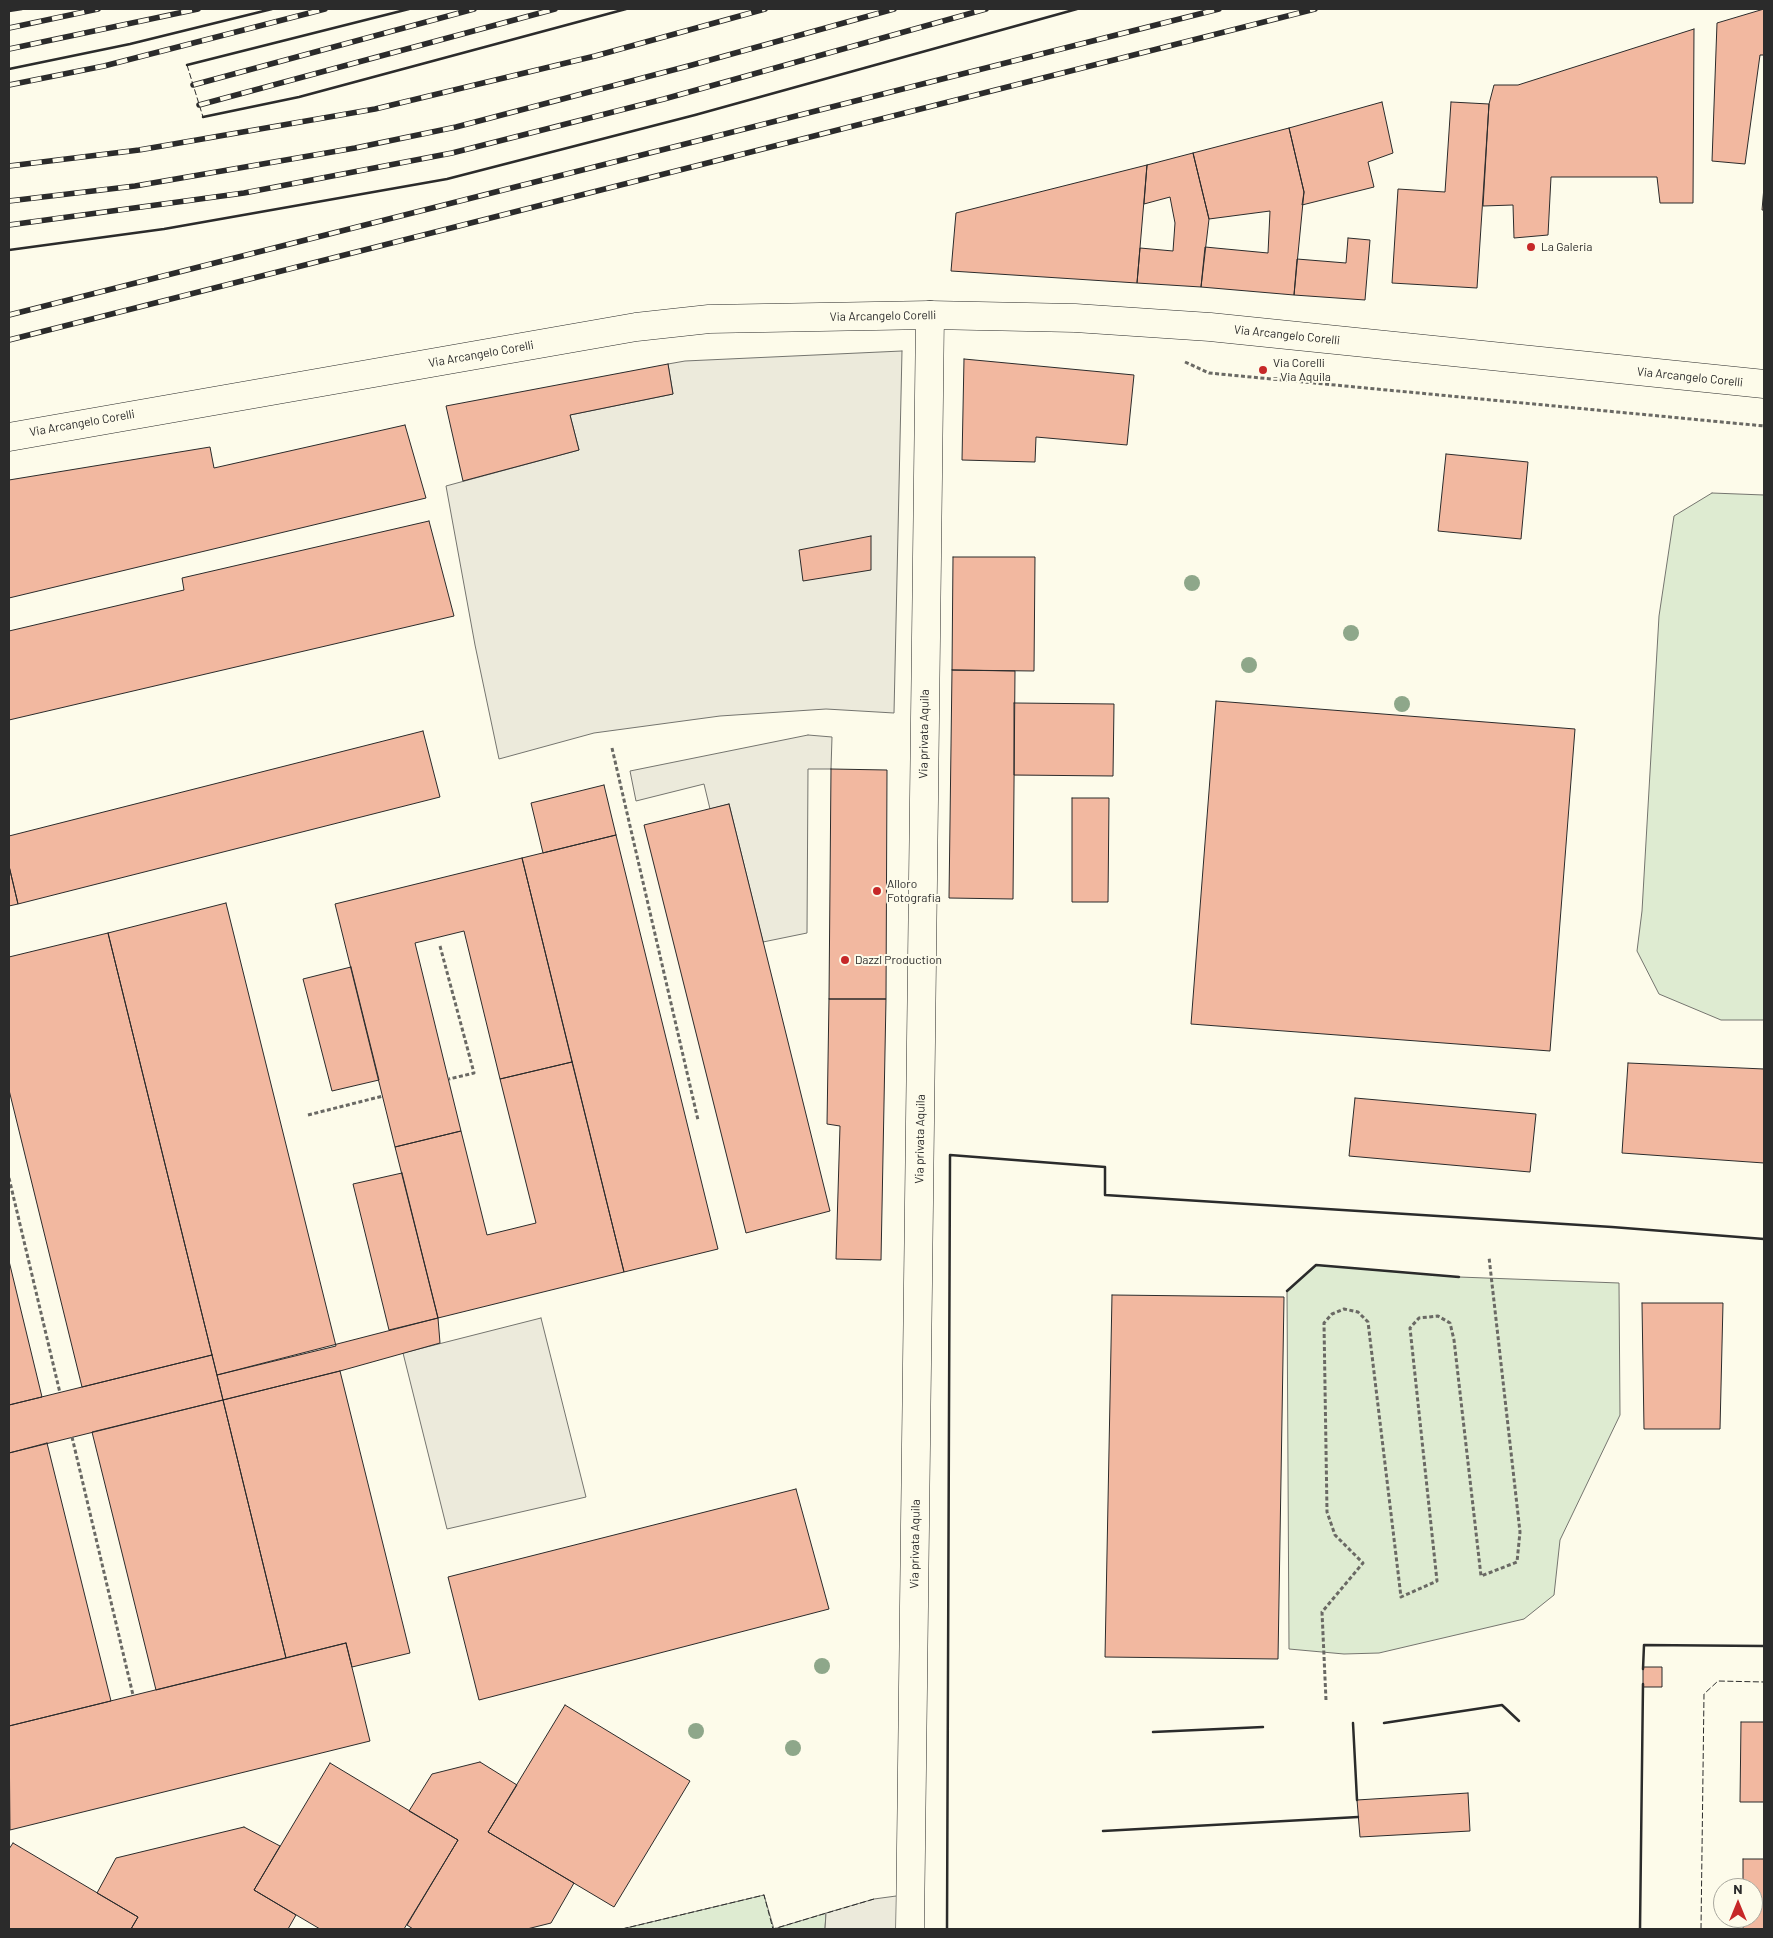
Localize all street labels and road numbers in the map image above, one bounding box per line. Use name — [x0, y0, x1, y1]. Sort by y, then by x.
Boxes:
street label: Via Arcangelo Corelli — [830, 308, 936, 324]
street label: Via Arcangelo Corelli — [1233, 322, 1341, 348]
street label: Via Arcangelo Corelli — [427, 338, 535, 370]
street label: Via Arcangelo Corelli — [1636, 364, 1744, 390]
street label: Via Arcangelo Corelli — [28, 407, 136, 439]
street label: Via privata Aquila — [916, 689, 932, 779]
street label: Via privata Aquila — [912, 1094, 928, 1184]
street label: Via privata Aquila — [907, 1499, 923, 1589]

